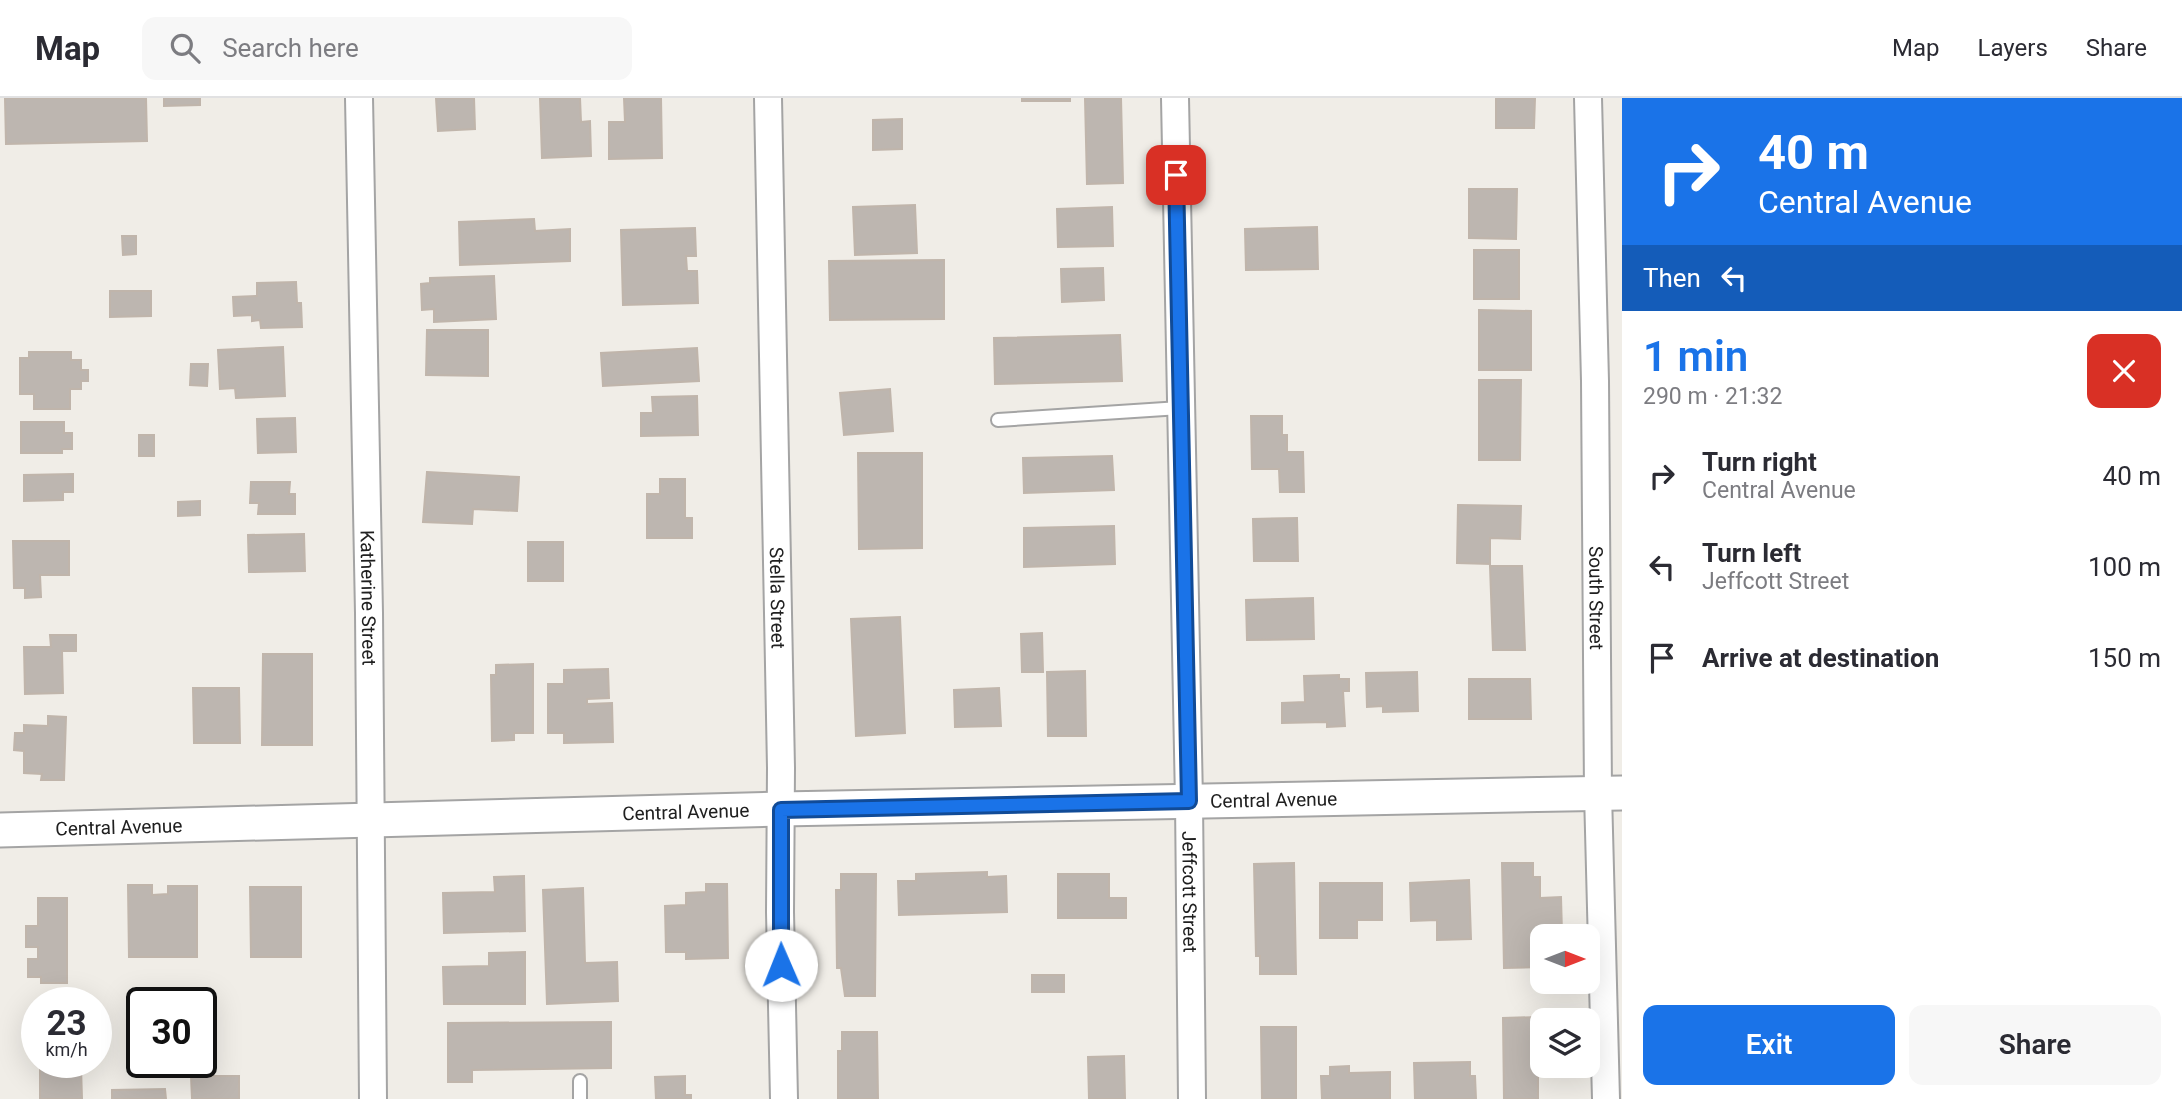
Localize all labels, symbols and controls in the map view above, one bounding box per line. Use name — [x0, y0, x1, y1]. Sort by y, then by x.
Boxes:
search box — [142, 17, 632, 80]
text: Map — [35, 29, 100, 68]
icon: search — [166, 29, 204, 67]
text: Search here — [222, 33, 359, 63]
text: Map — [1892, 34, 1940, 62]
text: Layers — [1978, 34, 2048, 62]
text: Share — [2086, 34, 2147, 62]
text: 40 m — [1758, 124, 1869, 181]
icon: right — [1643, 126, 1734, 217]
pin — [1146, 145, 1206, 205]
icon: arrive — [1157, 156, 1195, 194]
text: Central Avenue — [1758, 183, 1972, 221]
icon: left — [1715, 259, 1753, 297]
text: Then — [1643, 263, 1701, 293]
text: 1 min — [1643, 332, 1748, 381]
button: close — [2087, 334, 2161, 408]
text: 290 m · 21:32 — [1643, 383, 1782, 410]
text: Turn right — [1702, 447, 1817, 477]
icon: right — [1643, 457, 1681, 495]
text: 40 m — [2103, 461, 2161, 491]
text: Central Avenue — [1702, 477, 1856, 504]
street label: Katherine Street — [356, 530, 381, 666]
text: Turn left — [1702, 538, 1801, 568]
street label: South Street — [1585, 546, 1608, 650]
street label: Stella Street — [765, 547, 790, 649]
icon: left — [1643, 548, 1681, 586]
text: 100 m — [2088, 552, 2161, 582]
text: Jeffcott Street — [1702, 568, 1849, 595]
icon: arrive — [1643, 639, 1681, 677]
text: Arrive at destination — [1702, 643, 1939, 673]
text: 150 m — [2088, 643, 2161, 673]
street label: Central Avenue — [1210, 787, 1337, 812]
street label: Central Avenue — [622, 798, 750, 825]
street label: Central Avenue — [55, 814, 183, 840]
street label: Jeffcott Street — [1178, 831, 1202, 953]
north arrow — [1530, 924, 1600, 994]
map controls — [1530, 924, 1600, 1078]
position arrow — [744, 928, 818, 1002]
speed limit sign: 30 — [126, 987, 217, 1078]
text: 23 — [46, 1003, 87, 1044]
button: Exit — [1643, 1005, 1895, 1085]
button: Share — [1909, 1005, 2161, 1085]
button: layers — [1530, 1008, 1600, 1078]
text: km/h — [45, 1039, 88, 1060]

